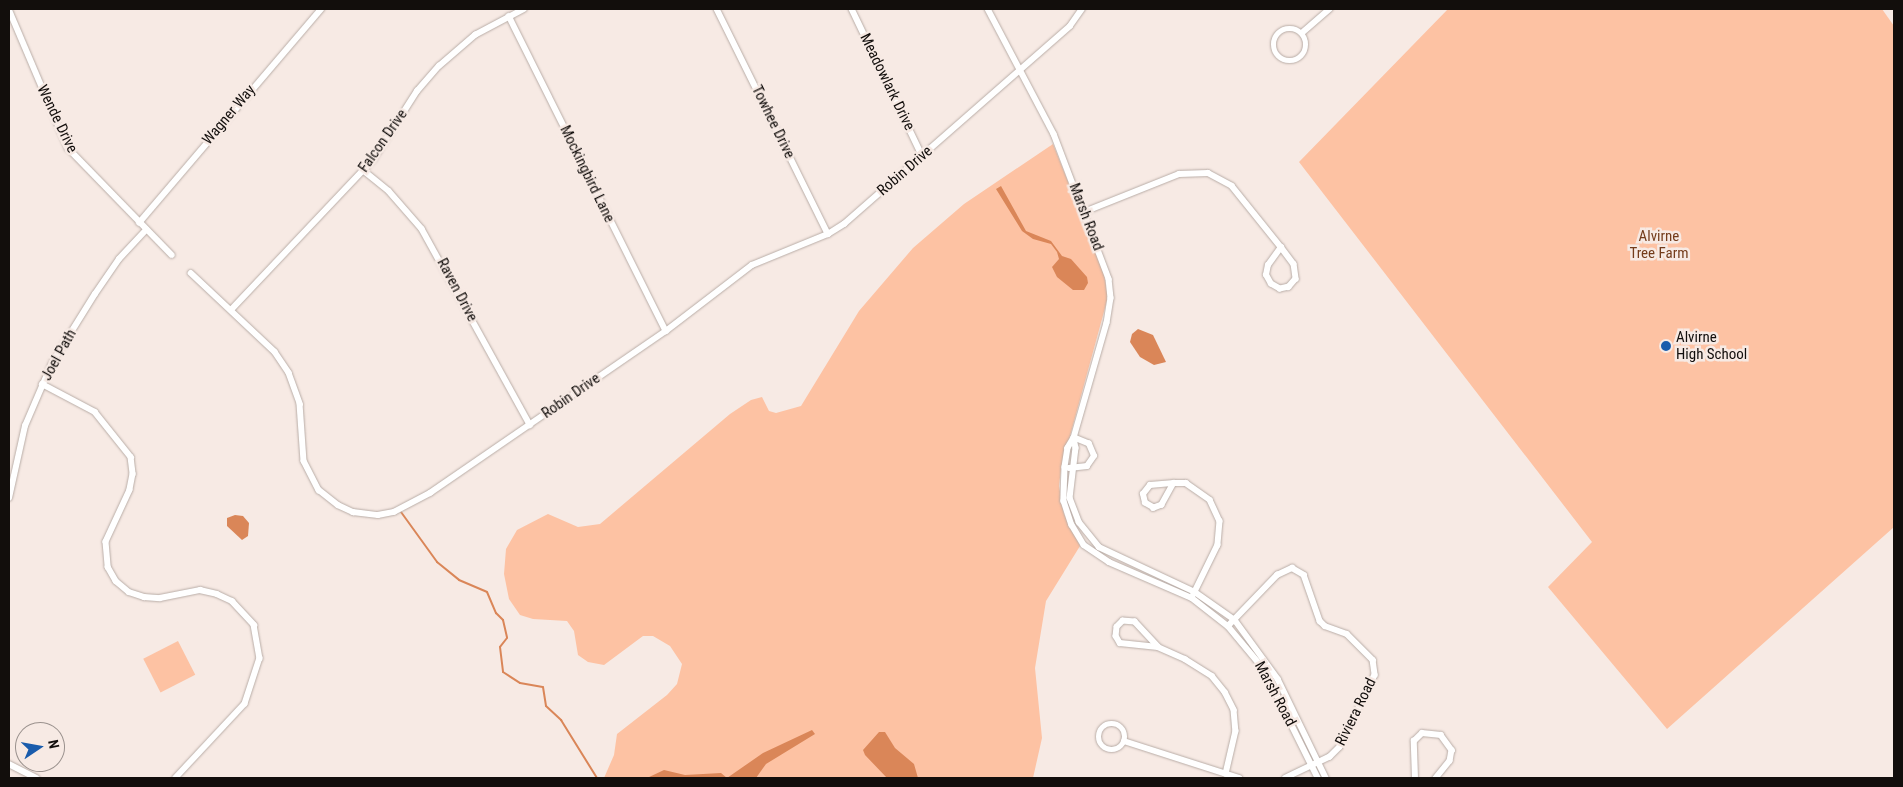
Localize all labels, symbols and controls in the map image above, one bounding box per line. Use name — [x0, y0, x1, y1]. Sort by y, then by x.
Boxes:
street label: Meadowlark Drive — [856, 31, 918, 133]
street label: Wagner Way — [199, 81, 259, 149]
street label: Wende Drive — [33, 82, 81, 156]
street label: Towhee Drive — [748, 83, 798, 161]
street label: Falcon Drive — [355, 106, 411, 176]
street label: Mockingbird Lane — [556, 123, 618, 225]
street label: Robin Drive — [874, 142, 936, 200]
street label: Marsh Road — [1065, 181, 1107, 253]
park label: Alvirne Tree Farm — [1629, 227, 1689, 262]
street label: Raven Drive — [433, 255, 481, 325]
street label: Joel Path — [38, 326, 80, 384]
place label: Alvirne High School — [1676, 328, 1747, 363]
marker: Alvirne High School — [1660, 340, 1672, 352]
street label: Robin Drive — [538, 369, 604, 423]
street label: Marsh Road — [1250, 659, 1300, 729]
street label: Riviera Road — [1332, 675, 1380, 749]
north arrow — [15, 722, 65, 772]
text: N — [45, 738, 62, 750]

